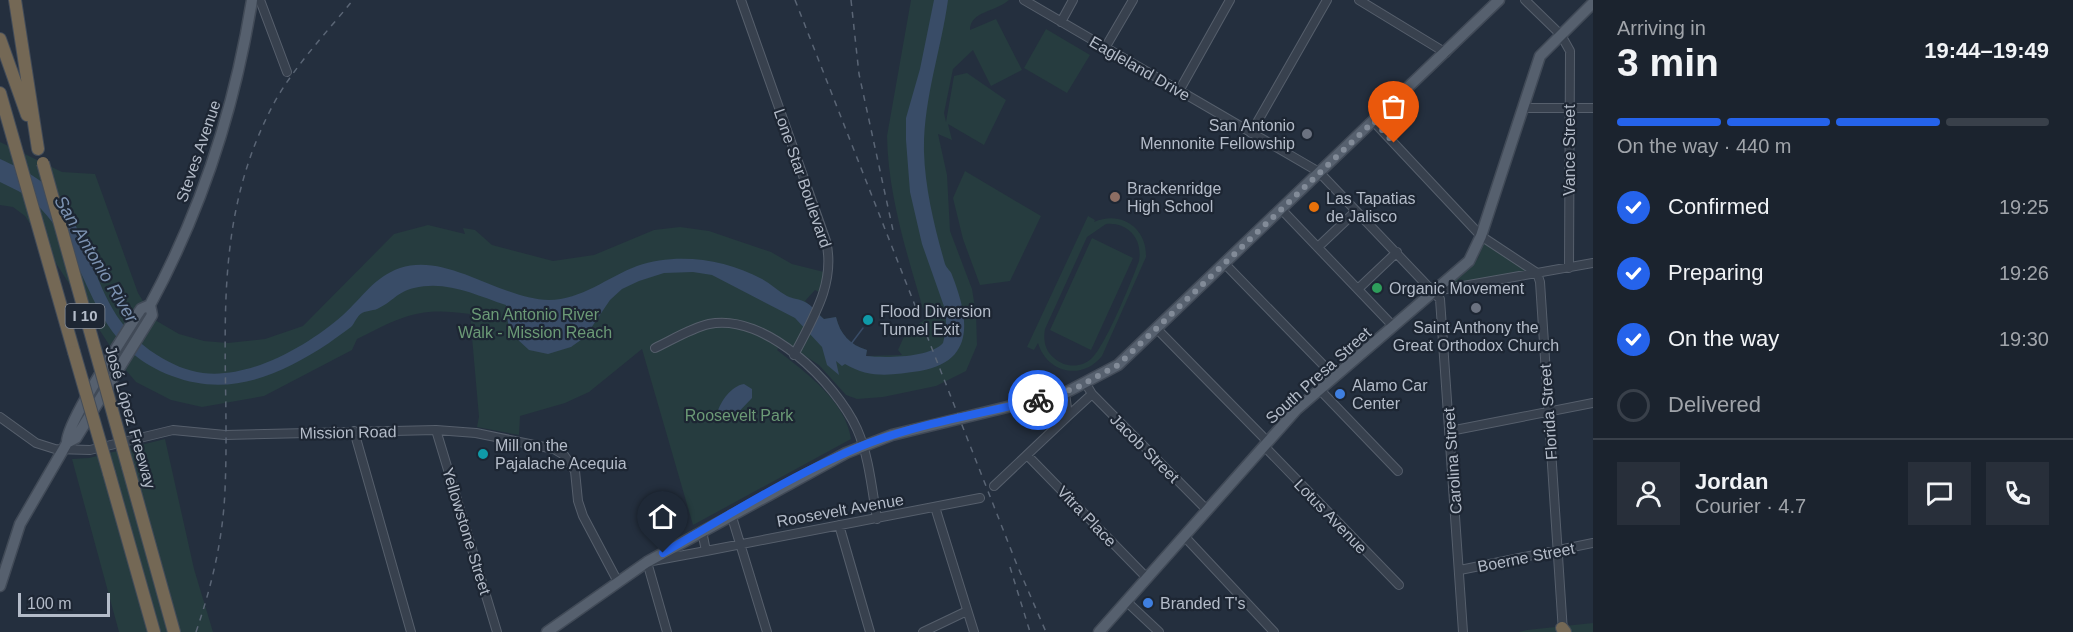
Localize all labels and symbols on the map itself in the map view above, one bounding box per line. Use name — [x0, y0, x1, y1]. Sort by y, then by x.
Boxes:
street label: Eagleland Drive — [1087, 33, 1193, 104]
pin — [1368, 81, 1419, 143]
street label: Steves Avenue — [173, 98, 224, 204]
street label: Vance Street — [1561, 104, 1578, 196]
street label: Lone Star Boulevard — [771, 106, 834, 250]
place label: San Antonio Mennonite Fellowship — [1140, 117, 1295, 152]
marker: San Antonio Mennonite Fellowship — [1300, 127, 1314, 141]
place label: Brackenridge High School — [1127, 180, 1221, 215]
marker: Brackenridge High School — [1108, 190, 1122, 204]
place label: Las Tapatias de Jalisco — [1326, 190, 1416, 225]
water label: San Antonio River — [50, 192, 142, 327]
marker: Las Tapatias de Jalisco — [1307, 200, 1321, 214]
place label: Organic Movement — [1389, 280, 1525, 297]
marker: Organic Movement — [1370, 281, 1384, 295]
marker: Saint Anthony the Great Orthodox Church — [1469, 301, 1483, 315]
place label: Flood Diversion Tunnel Exit — [880, 303, 991, 338]
road number: I 10 — [66, 304, 104, 328]
park label: San Antonio River Walk - Mission Reach — [458, 306, 612, 341]
marker: Flood Diversion Tunnel Exit — [861, 313, 875, 327]
place label: Saint Anthony the Great Orthodox Church — [1393, 319, 1559, 354]
street label: South Presa Street — [1262, 323, 1375, 427]
street label: José López Freeway — [102, 344, 159, 490]
street label: Florida Street — [1537, 363, 1560, 460]
courier — [1008, 370, 1068, 430]
place label: Alamo Car Center — [1352, 377, 1428, 412]
marker: Alamo Car Center — [1333, 387, 1347, 401]
park label: Roosevelt Park — [685, 407, 794, 424]
street label: Carolina Street — [1440, 407, 1465, 515]
street label: Jacob Street — [1107, 411, 1183, 487]
street label: Mission Road — [299, 423, 397, 442]
place label: Mill on the Pajalache Acequia — [495, 437, 627, 472]
marker: Mill on the Pajalache Acequia — [476, 447, 490, 461]
street label: Yellowstone Street — [439, 466, 494, 597]
street label: Lotus Avenue — [1291, 476, 1370, 557]
street label: Vitra Place — [1054, 483, 1120, 550]
pin — [637, 491, 688, 553]
street label: Roosevelt Avenue — [775, 491, 905, 530]
street label: Boerne Street — [1476, 540, 1577, 575]
scale bar — [18, 590, 110, 618]
place label: Branded T's — [1160, 595, 1245, 612]
marker: Branded T's — [1141, 596, 1155, 610]

